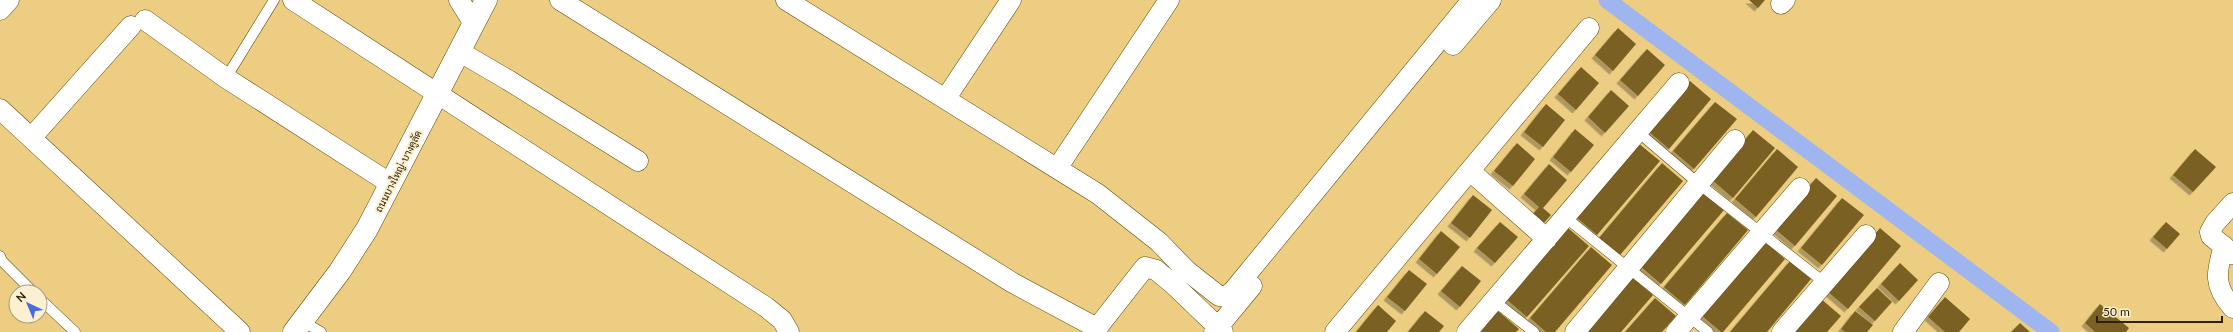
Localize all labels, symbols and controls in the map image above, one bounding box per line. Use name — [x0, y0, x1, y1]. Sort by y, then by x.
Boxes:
street label: ถนนบางใหญ่-บางคูลัด — [372, 128, 426, 215]
north arrow — [8, 284, 48, 324]
text: N — [13, 289, 28, 304]
scale bar — [2097, 298, 2222, 324]
text: 50 m — [2103, 304, 2130, 319]

